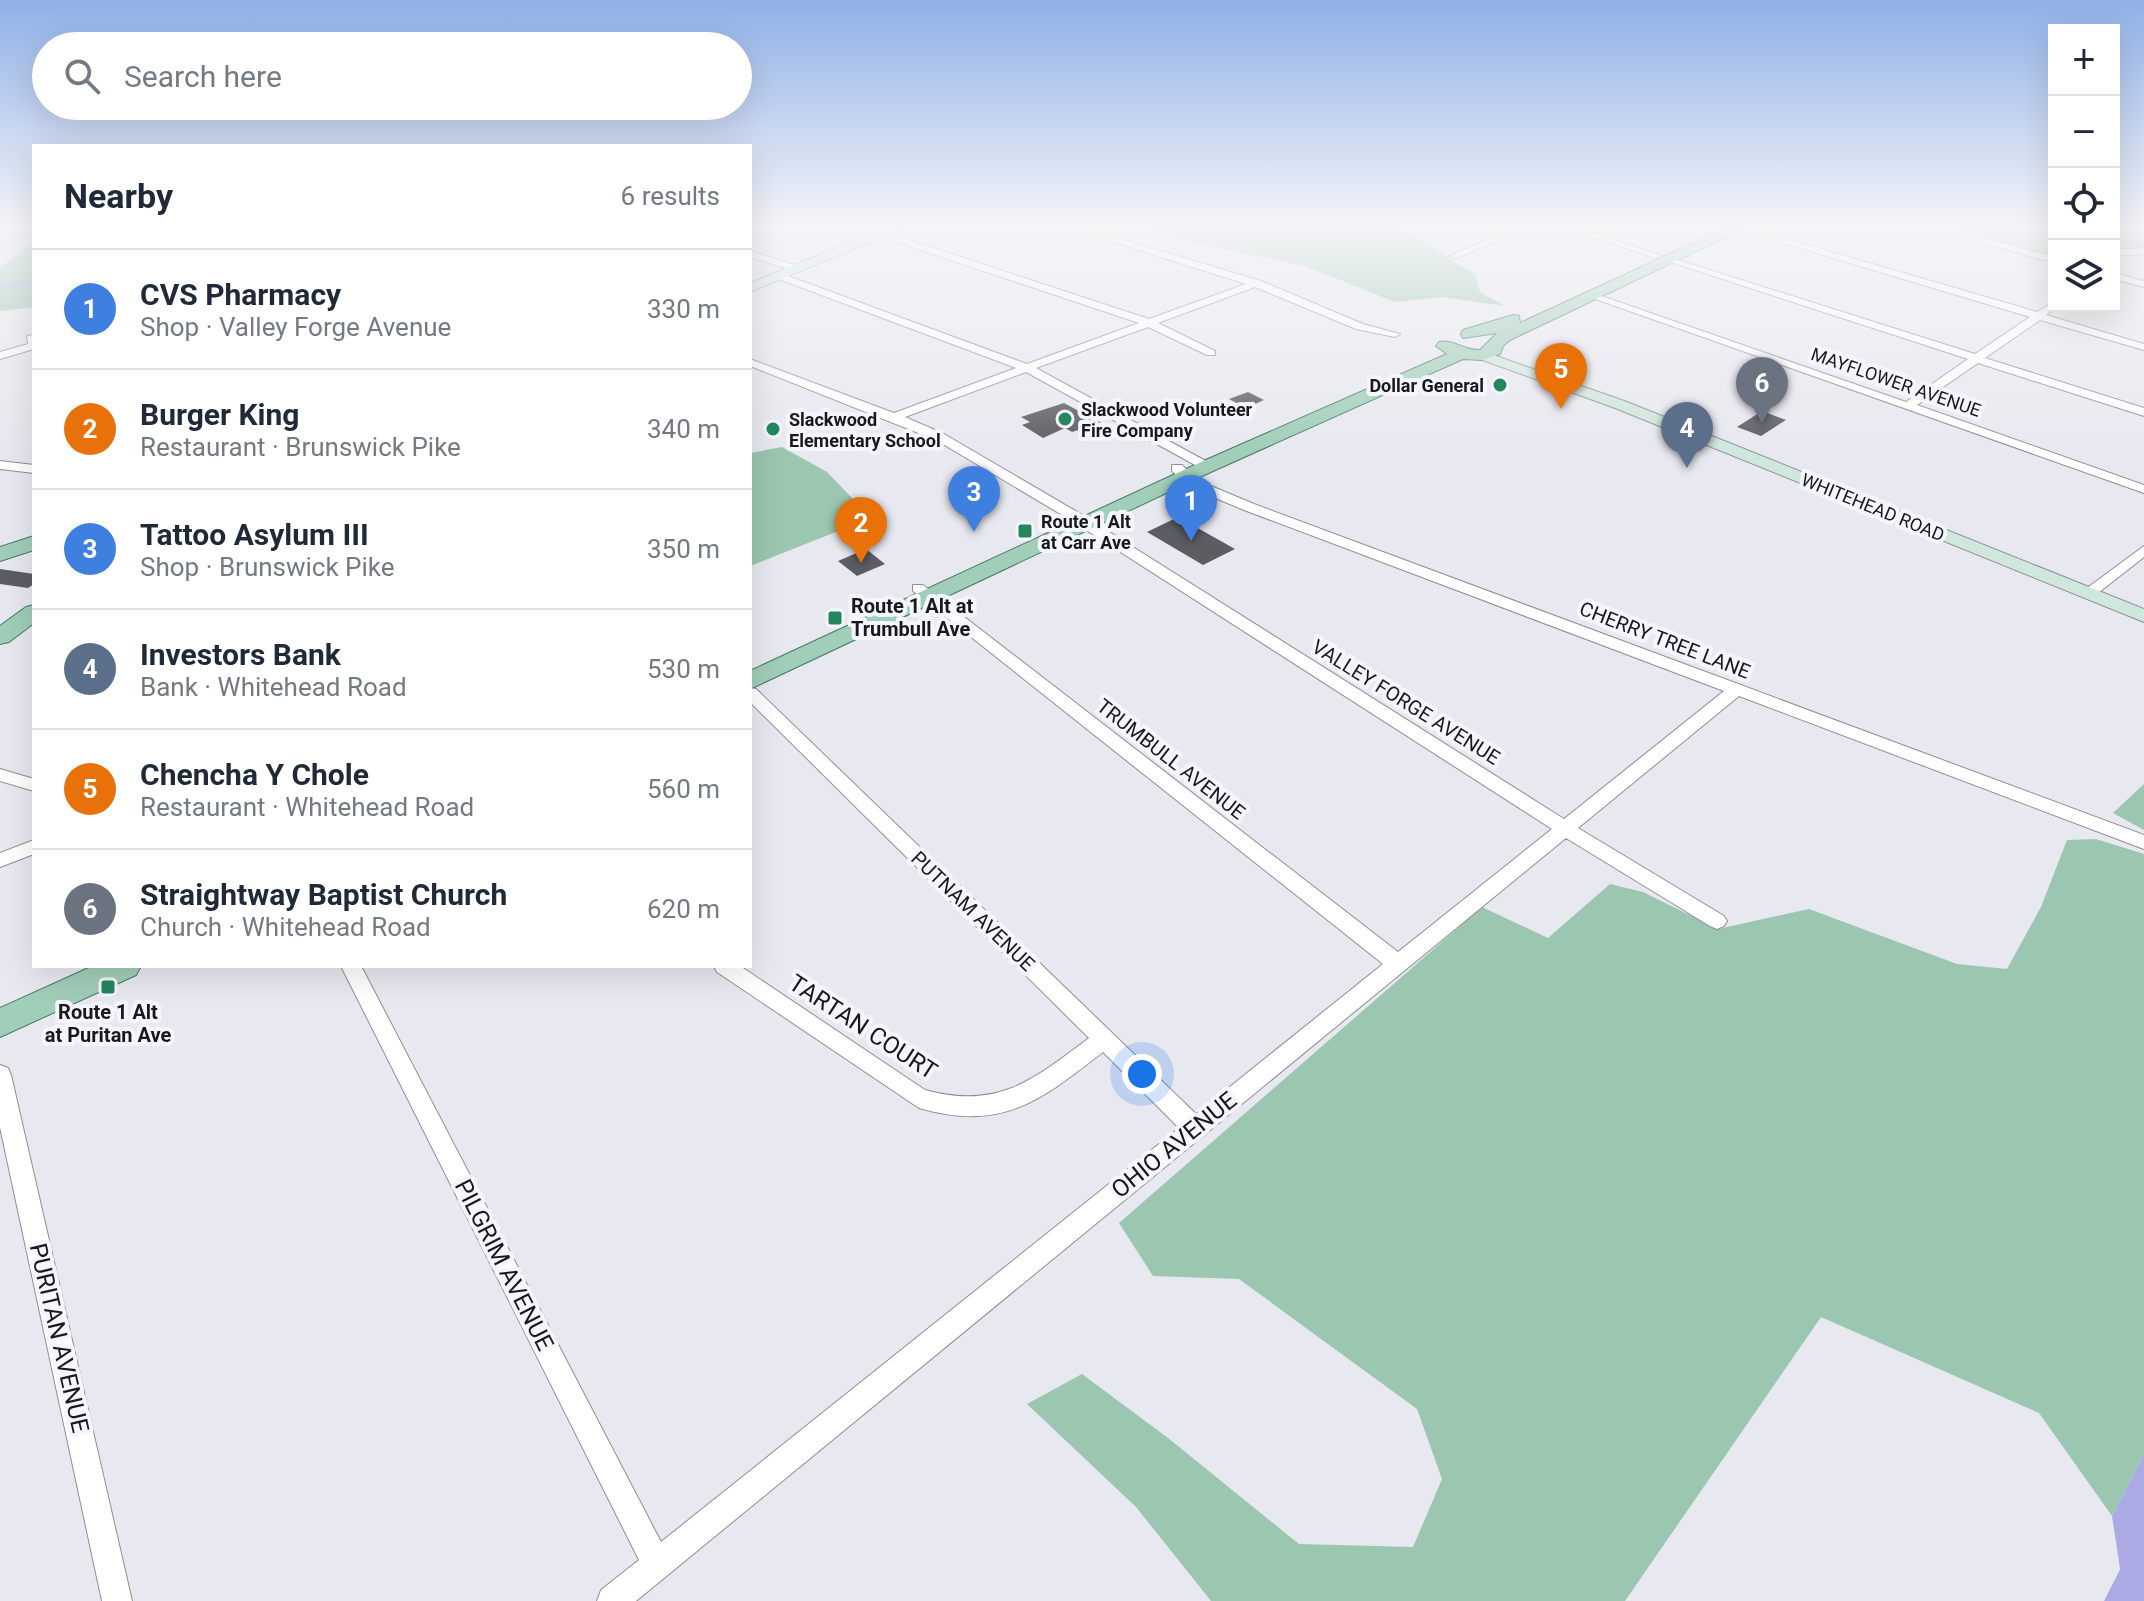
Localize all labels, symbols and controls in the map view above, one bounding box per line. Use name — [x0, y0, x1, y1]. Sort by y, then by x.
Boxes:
map controls — [2048, 24, 2120, 312]
button: + — [2048, 24, 2120, 96]
search box — [32, 32, 752, 120]
icon: search — [60, 54, 104, 98]
text: Search here — [124, 59, 282, 94]
button: − — [2048, 96, 2120, 168]
button: locate — [2048, 168, 2120, 240]
text: Nearby — [64, 176, 173, 216]
text: 6 results — [621, 181, 720, 211]
button: layers — [2048, 240, 2120, 312]
text: CVS Pharmacy — [140, 277, 341, 312]
text: 1 — [83, 294, 97, 324]
text: 330 m — [647, 294, 720, 324]
text: Shop · Valley Forge Avenue — [140, 312, 451, 342]
pin: 5 — [1535, 343, 1587, 409]
street label: MAYFLOWER AVENUE — [1808, 343, 1984, 421]
pin: 6 — [1736, 357, 1788, 423]
place label: Dollar General — [1369, 375, 1484, 396]
marker: Dollar General — [1491, 376, 1509, 394]
text: Burger King — [140, 397, 299, 432]
place label: Slackwood Volunteer Fire Company — [1081, 399, 1253, 441]
pin: 4 — [1661, 402, 1713, 468]
place label: Slackwood Elementary School — [789, 409, 941, 451]
marker: Slackwood Volunteer Fire Company — [1056, 410, 1074, 428]
text: 2 — [83, 414, 97, 444]
text: 340 m — [647, 414, 720, 444]
marker: Slackwood Elementary School — [764, 420, 782, 438]
text: Restaurant · Brunswick Pike — [140, 432, 461, 462]
pin: 3 — [948, 466, 1000, 532]
street label: WHITEHEAD ROAD — [1798, 469, 1948, 545]
pin: 1 — [1165, 475, 1217, 541]
pin: 2 — [835, 497, 887, 563]
place label: Route 1 Alt at Carr Ave — [1041, 511, 1131, 553]
text: Tattoo Asylum III — [140, 517, 369, 552]
marker: Route 1 Alt at Carr Ave — [1016, 522, 1034, 540]
text: 3 — [83, 534, 97, 564]
text: 350 m — [647, 534, 720, 564]
text: Shop · Brunswick Pike — [140, 552, 395, 582]
place label: Route 1 Alt at Trumbull Ave — [851, 594, 973, 641]
street label: CHERRY TREE LANE — [1576, 596, 1754, 684]
marker: Route 1 Alt at Trumbull Ave — [826, 609, 844, 627]
street label: VALLEY FORGE AVENUE — [1308, 634, 1504, 770]
text: Investors Bank — [140, 637, 341, 672]
text: 4 — [83, 654, 97, 684]
text: 530 m — [647, 654, 720, 684]
text: Bank · Whitehead Road — [140, 672, 407, 702]
street label: TRUMBULL AVENUE — [1092, 694, 1250, 824]
text: Chencha Y Chole — [140, 757, 369, 792]
text: 5 — [83, 774, 97, 804]
text: 560 m — [647, 774, 720, 804]
text: Restaurant · Whitehead Road — [140, 792, 474, 822]
street label: PUTNAM AVENUE — [906, 846, 1040, 976]
text: Straightway Baptist Church — [140, 877, 507, 912]
text: 6 — [83, 894, 97, 924]
text: 620 m — [647, 894, 720, 924]
text: Church · Whitehead Road — [140, 912, 431, 942]
street label: TARTAN COURT — [784, 969, 942, 1085]
marker: Route 1 Alt at Puritan Ave — [99, 978, 117, 996]
place label: Route 1 Alt at Puritan Ave — [45, 1000, 171, 1047]
your location — [1122, 1054, 1162, 1094]
street label: OHIO AVENUE — [1106, 1086, 1242, 1204]
street label: PILGRIM AVENUE — [449, 1175, 559, 1355]
street label: PURITAN AVENUE — [24, 1240, 94, 1436]

